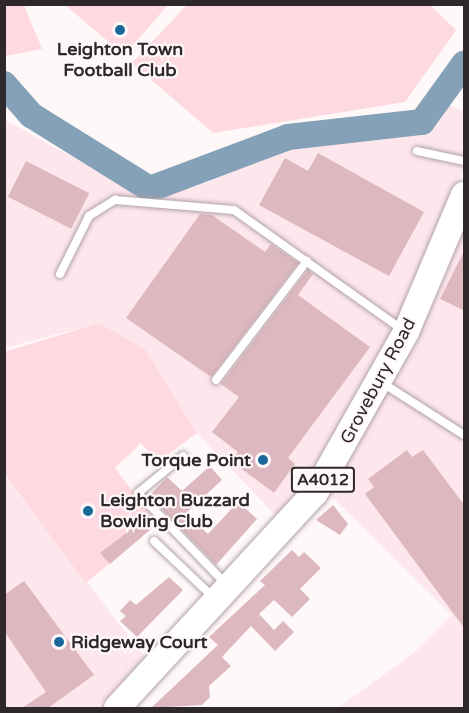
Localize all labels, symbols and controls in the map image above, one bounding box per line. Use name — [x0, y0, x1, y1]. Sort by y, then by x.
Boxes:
marker: Leighton Town Football Club — [113, 23, 127, 37]
place label: Leighton Town Football Club — [57, 39, 183, 82]
street label: Grovebury Road — [336, 314, 420, 448]
place label: Torque Point — [142, 449, 251, 471]
marker: Torque Point — [256, 453, 270, 467]
road number: A4012 — [290, 467, 356, 493]
place label: Leighton Buzzard Bowling Club — [100, 490, 250, 532]
marker: Leighton Buzzard Bowling Club — [81, 504, 95, 518]
place label: Ridgeway Court — [71, 631, 207, 653]
marker: Ridgeway Court — [52, 635, 66, 649]

